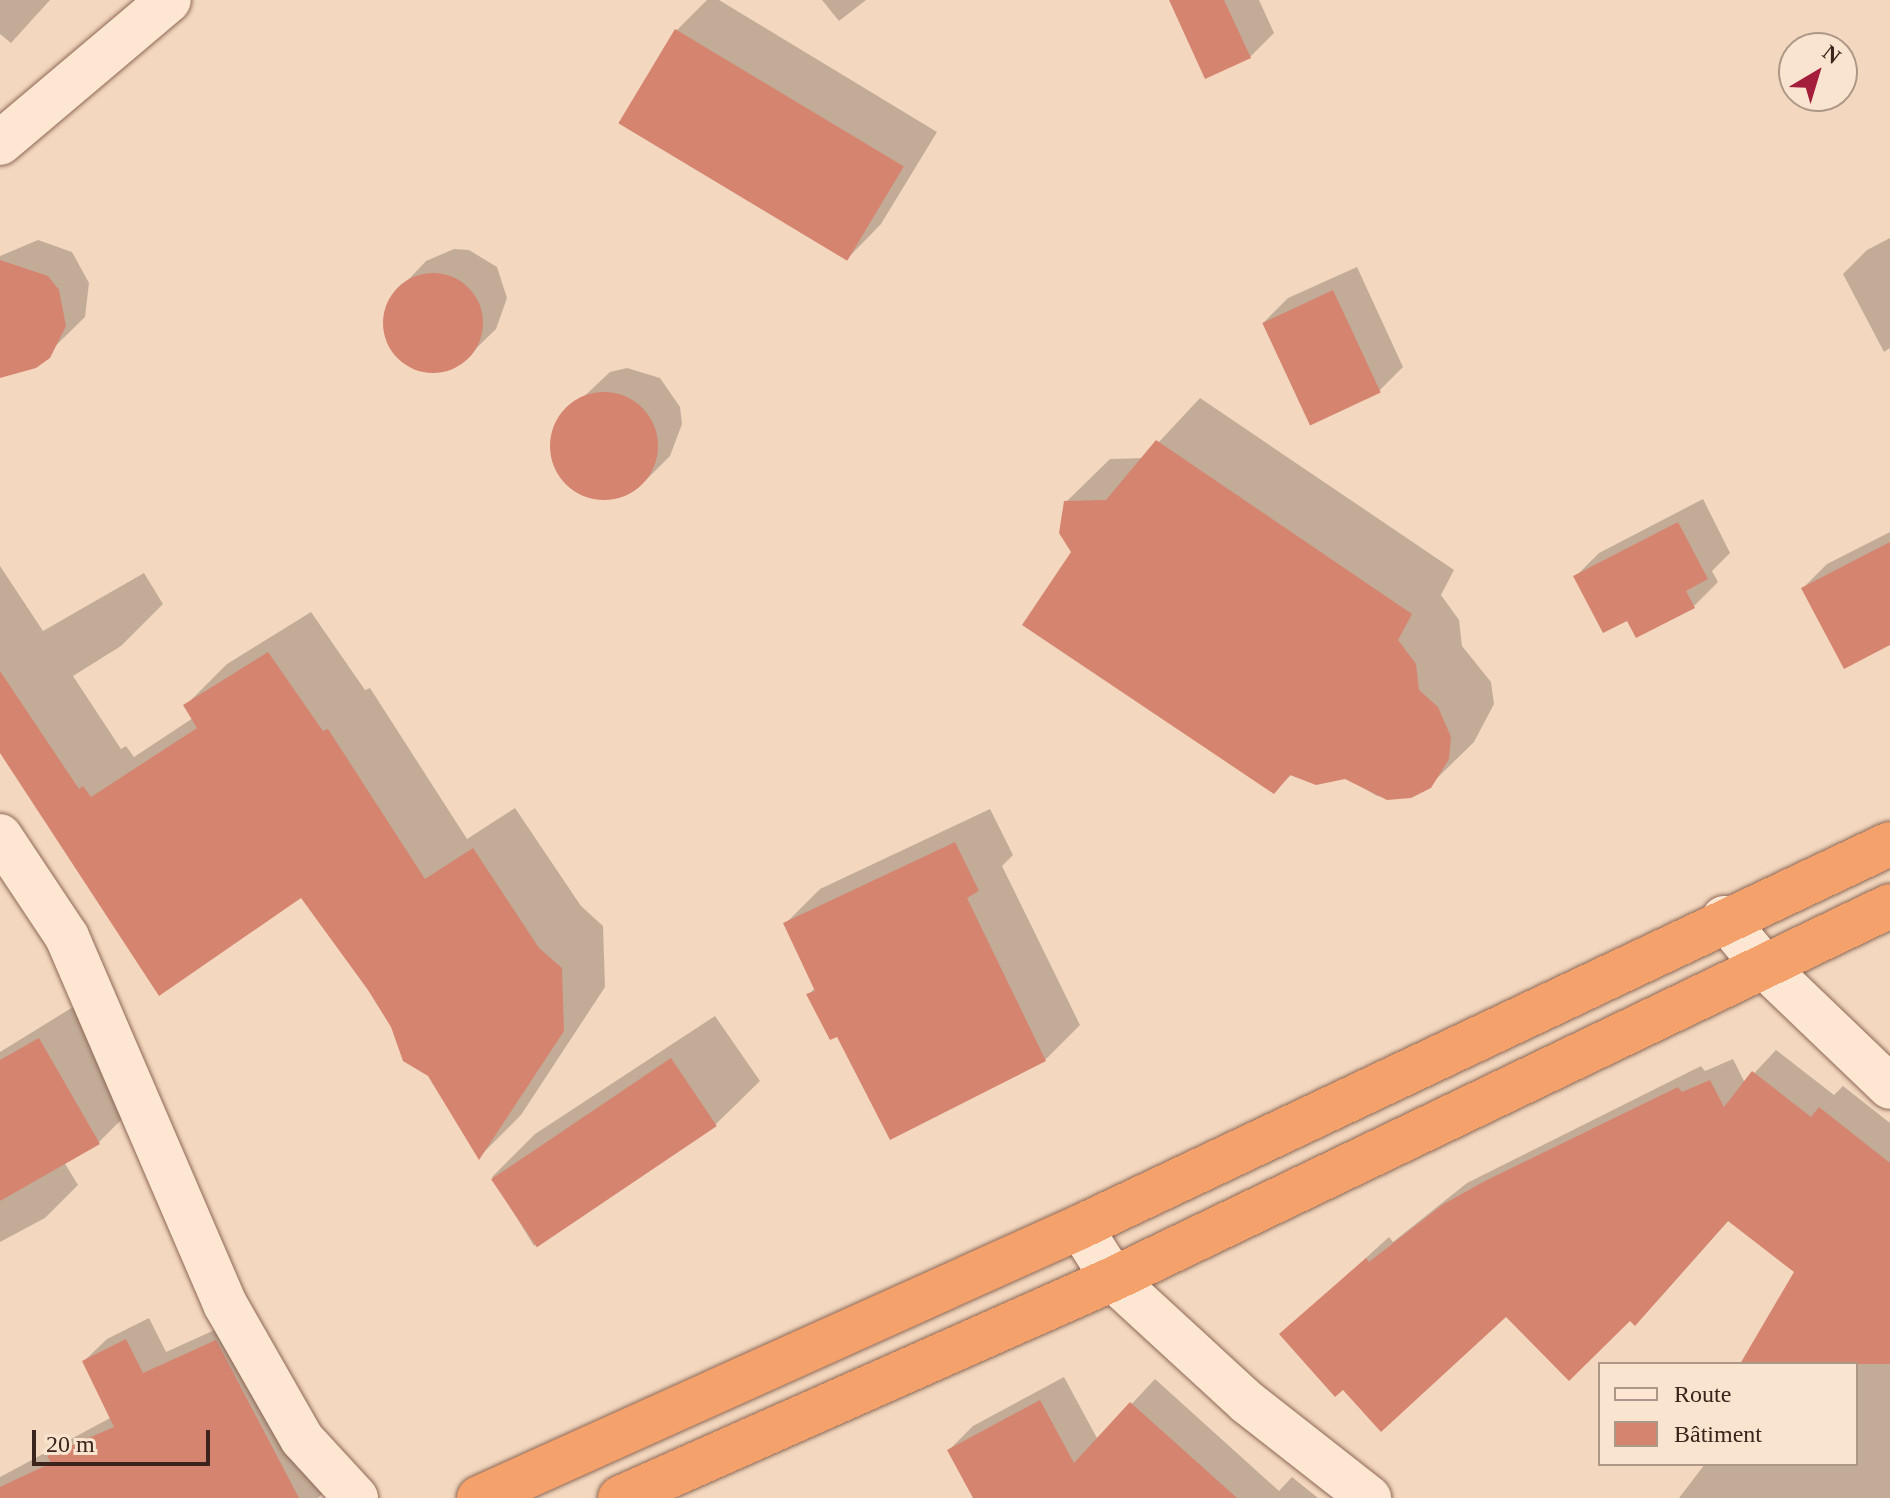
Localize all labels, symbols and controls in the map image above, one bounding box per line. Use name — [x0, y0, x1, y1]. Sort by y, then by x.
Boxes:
north arrow — [1778, 32, 1858, 112]
text: N — [1818, 40, 1846, 69]
legend — [1598, 1362, 1858, 1466]
text: Route — [1674, 1381, 1731, 1407]
scale bar — [36, 1414, 214, 1464]
text: Bâtiment — [1674, 1421, 1762, 1447]
text: 20 m — [46, 1431, 95, 1457]

